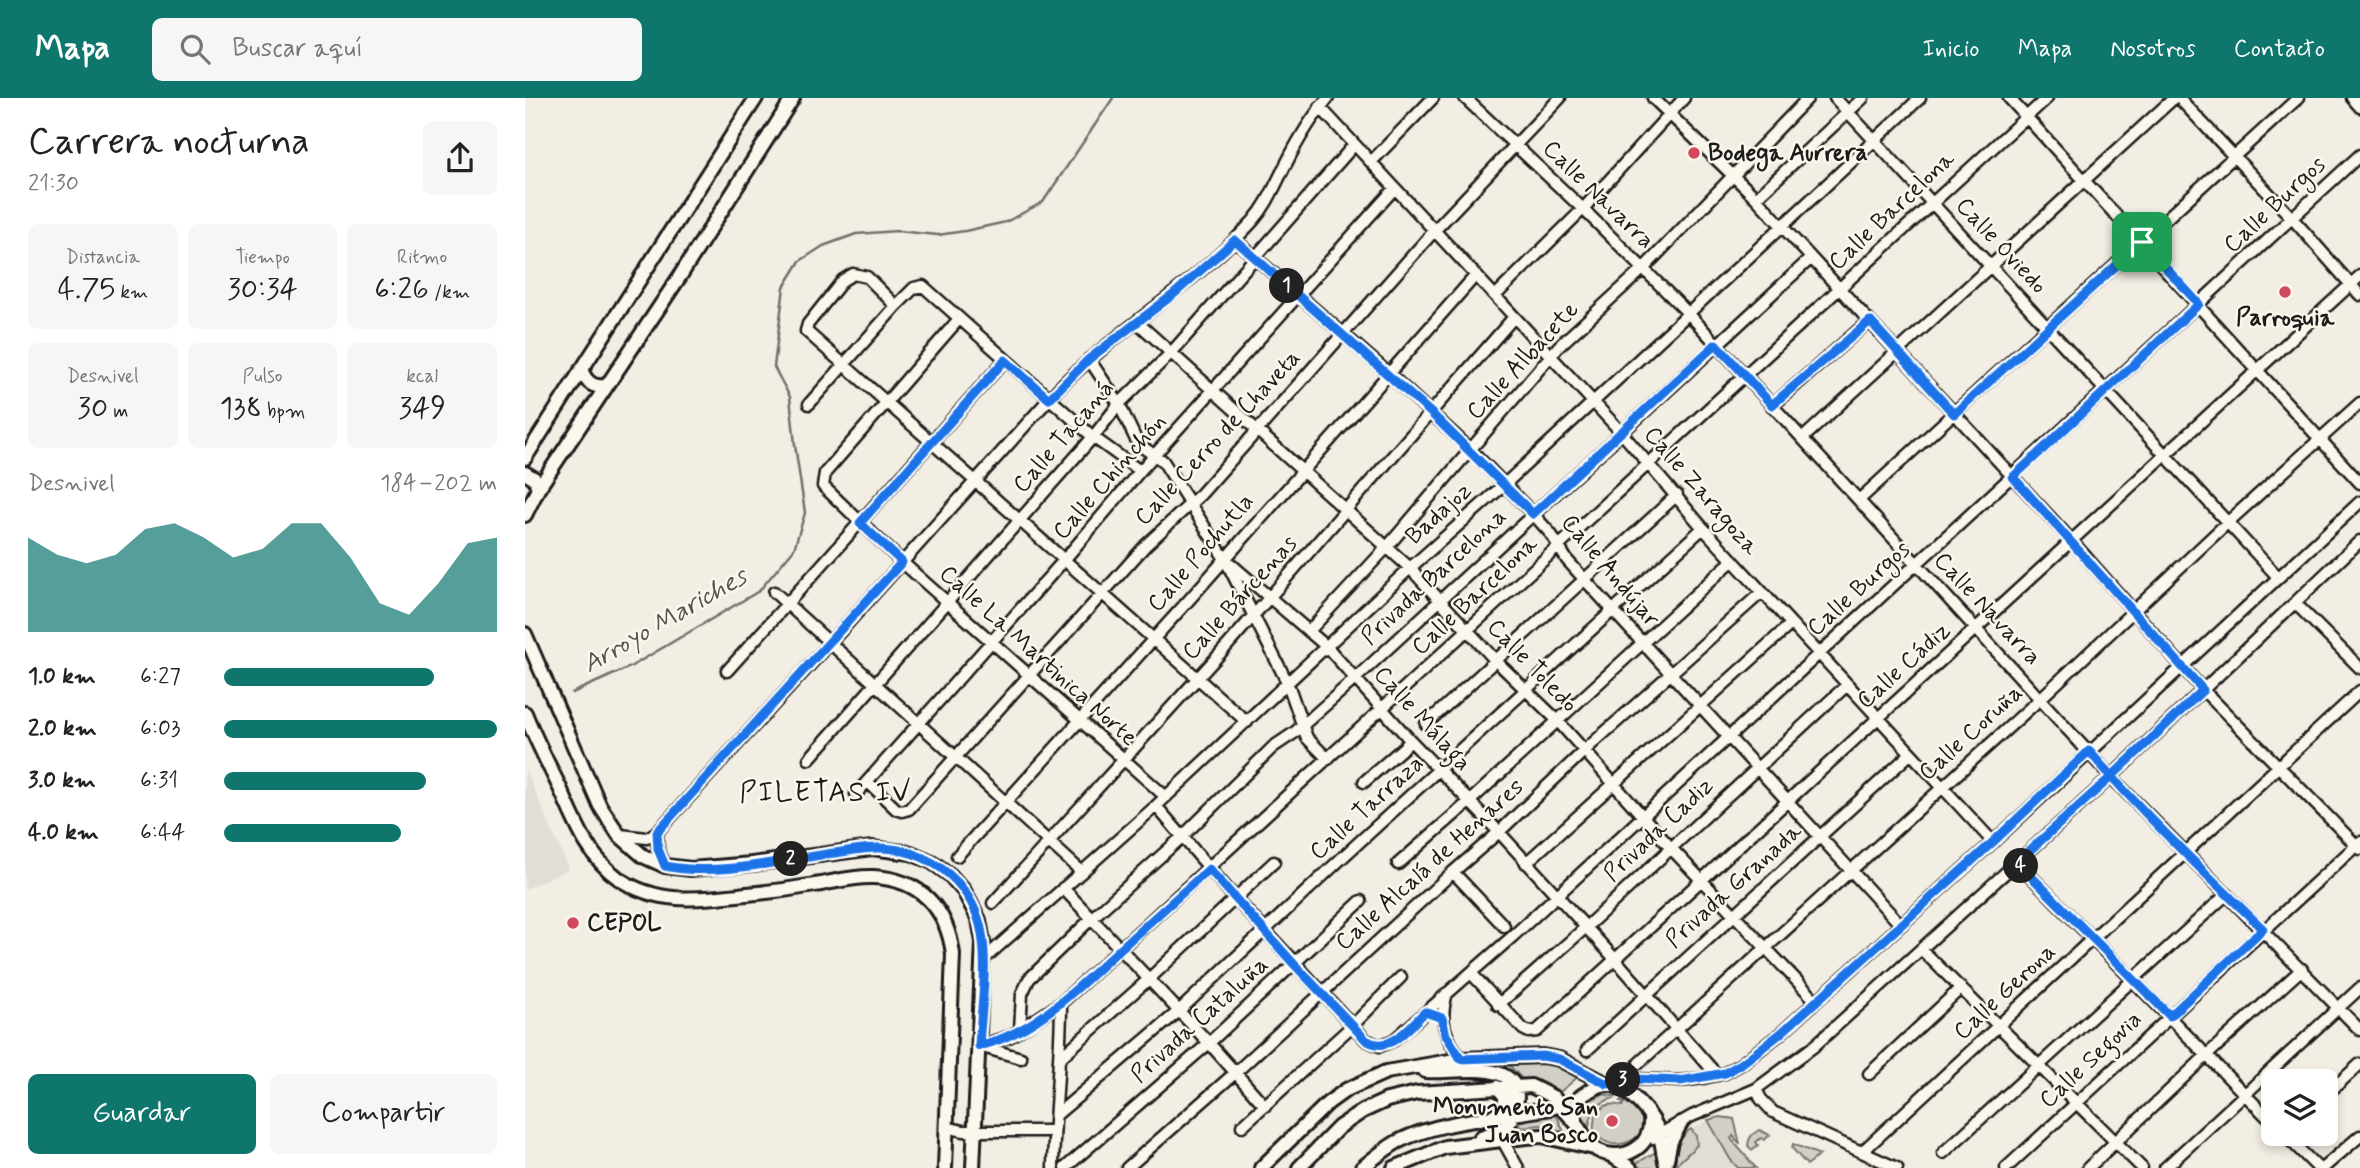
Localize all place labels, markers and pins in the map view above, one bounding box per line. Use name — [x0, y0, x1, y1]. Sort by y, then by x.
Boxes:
place label: Bodega Aurrera — [1708, 138, 1868, 172]
marker: Bodega Aurrera — [1686, 145, 1702, 161]
pin — [2112, 212, 2172, 272]
pin: 1 — [1269, 268, 1305, 304]
marker: Parroquia — [2277, 284, 2293, 300]
place label: Parroquia — [2236, 303, 2335, 334]
pin: 2 — [773, 842, 809, 876]
pin: 4 — [2003, 848, 2039, 884]
place label: CEPOL — [587, 908, 663, 939]
marker: CEPOL — [565, 915, 581, 931]
pin: 3 — [1605, 1062, 1641, 1098]
place label: Monumento San Juan Bosco — [1433, 1092, 1598, 1151]
marker: Monumento San Juan Bosco — [1604, 1113, 1620, 1129]

